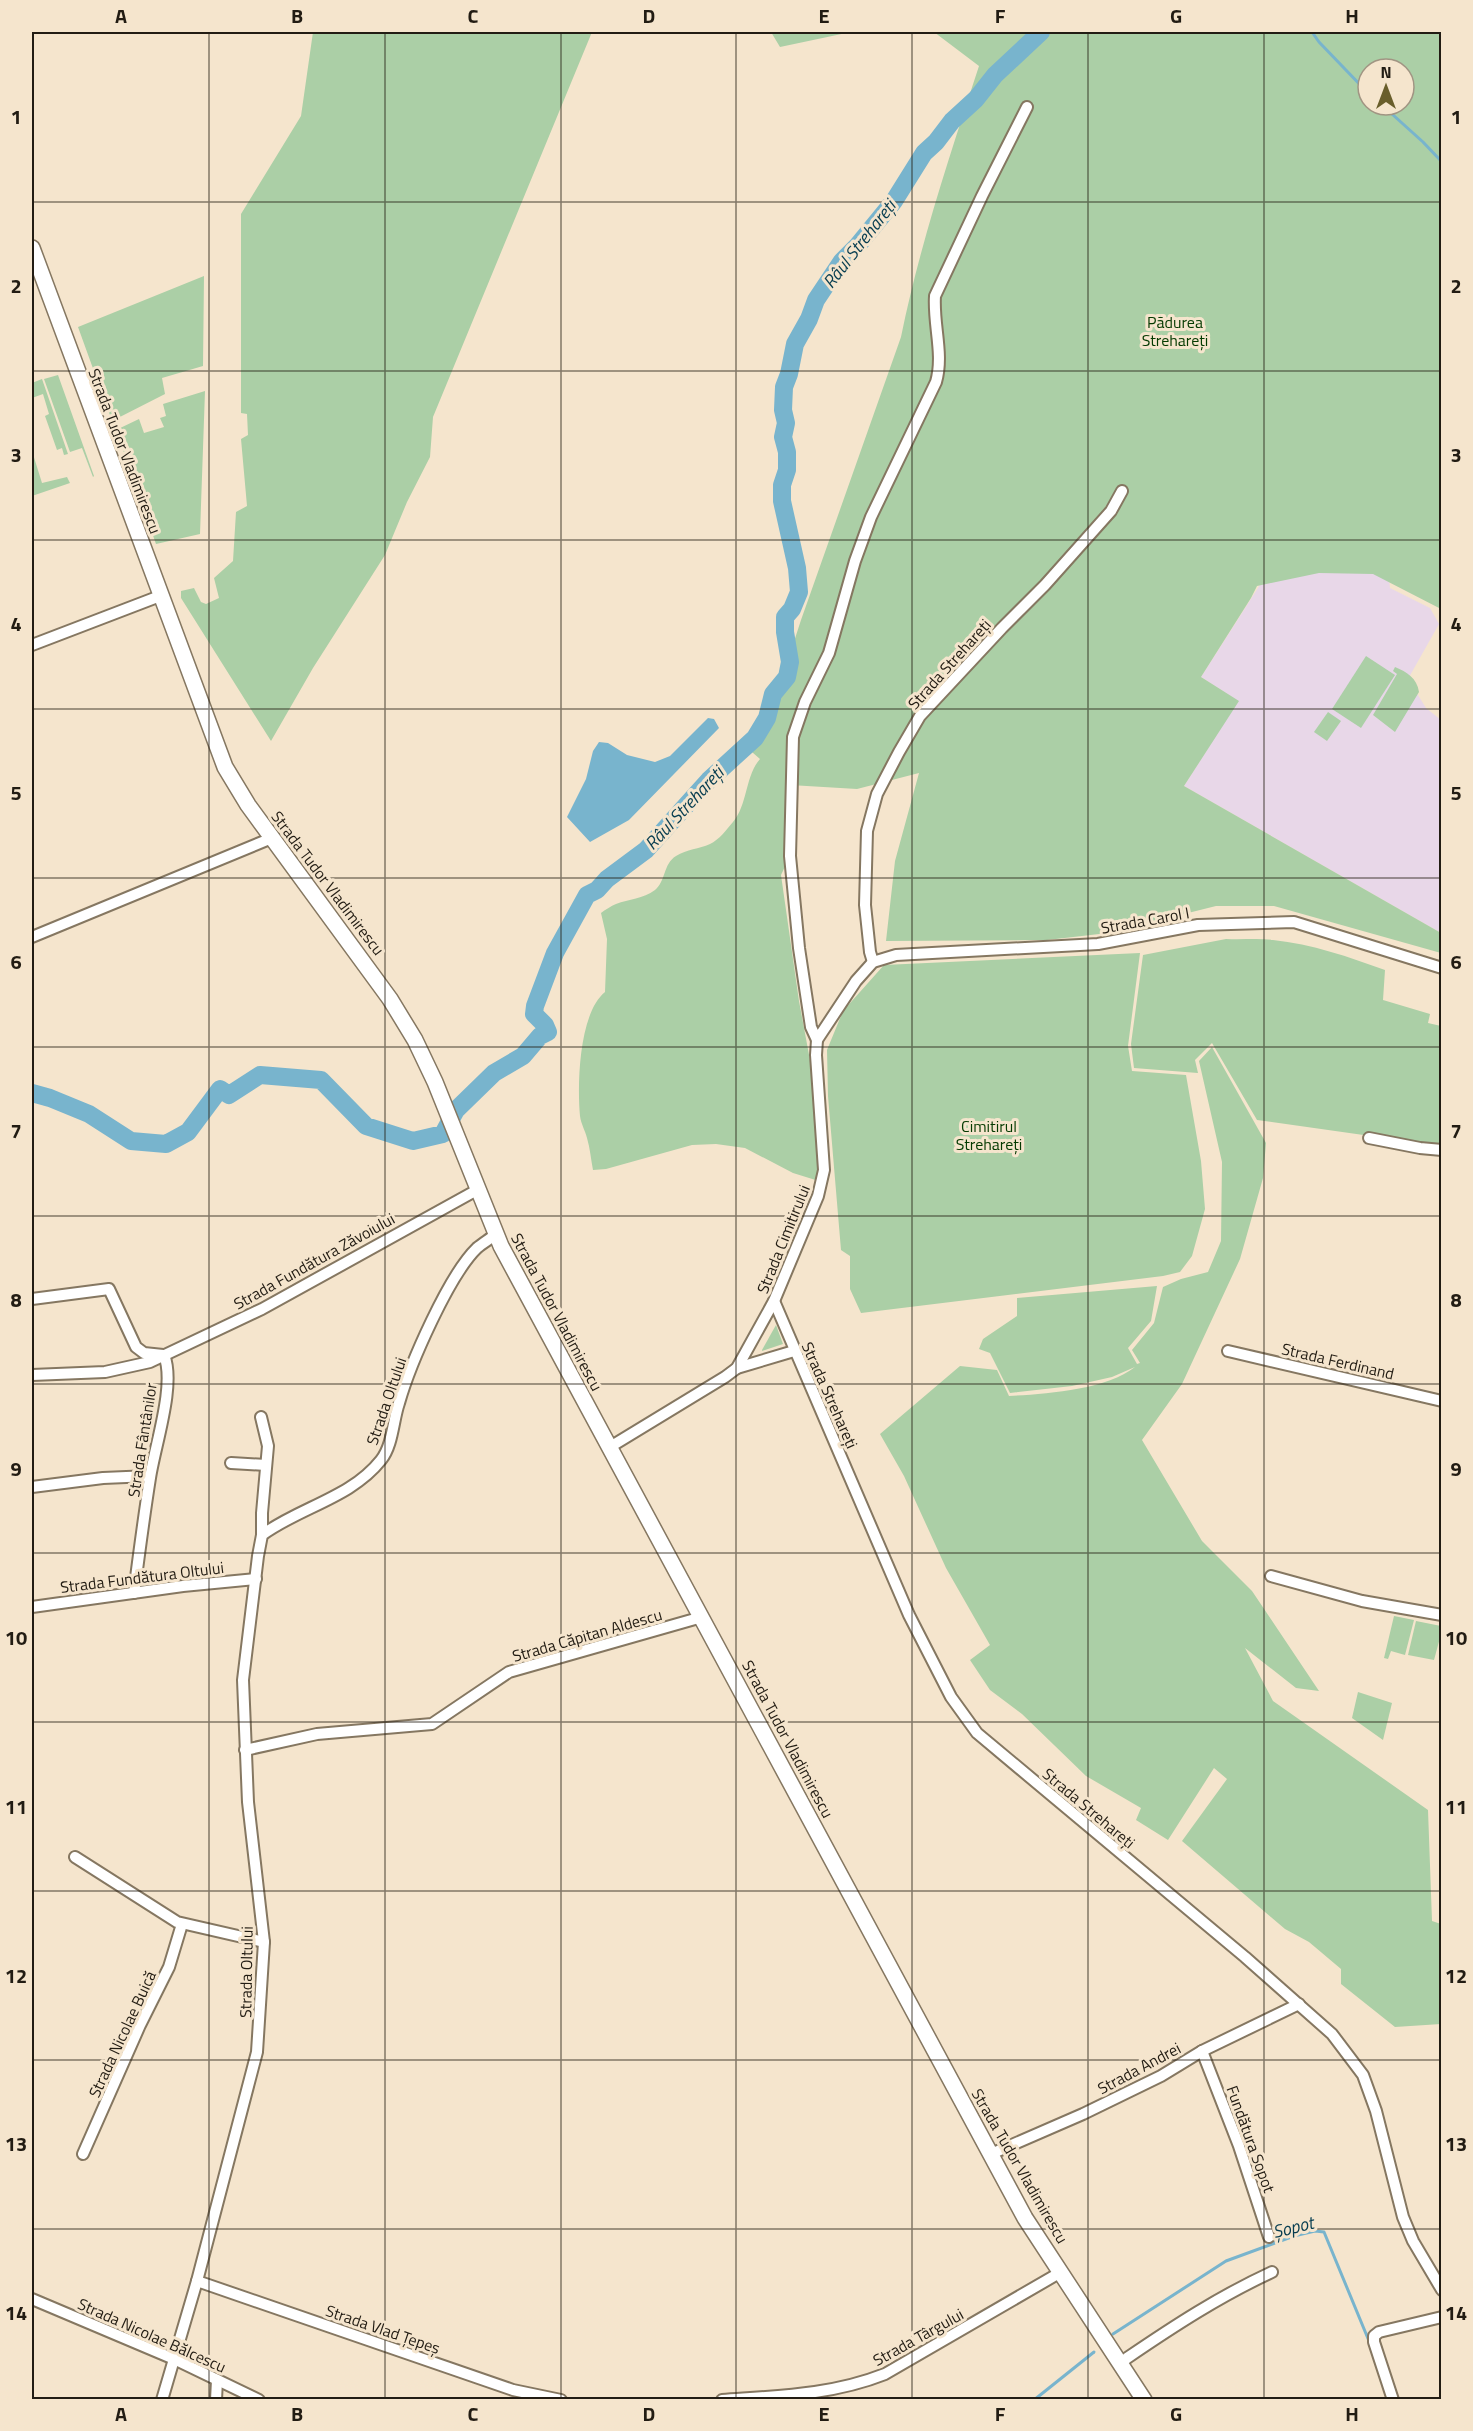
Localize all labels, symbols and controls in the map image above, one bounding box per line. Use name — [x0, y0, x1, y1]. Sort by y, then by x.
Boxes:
text: A — [115, 0, 127, 31]
text: B — [291, 0, 303, 31]
text: C — [468, 0, 479, 31]
text: D — [643, 0, 655, 31]
text: E — [818, 0, 830, 31]
text: F — [995, 0, 1006, 31]
text: G — [1170, 0, 1182, 31]
text: H — [1345, 0, 1359, 31]
north arrow — [1356, 57, 1416, 117]
text: N — [1380, 60, 1392, 84]
text: 1 — [10, 101, 22, 132]
text: 1 — [1450, 101, 1462, 132]
water label: Râul Strehareți — [816, 192, 904, 294]
text: 2 — [10, 270, 22, 301]
text: 2 — [1450, 270, 1462, 301]
park label: Pădurea Strehareți — [1142, 310, 1208, 352]
street label: Strada Tudor Vladimirescu — [82, 365, 168, 537]
text: 3 — [10, 439, 22, 470]
text: 3 — [1450, 439, 1462, 470]
text: 4 — [10, 608, 22, 639]
text: 4 — [1450, 608, 1462, 639]
street label: Strada Strehareți — [902, 613, 996, 715]
water label: Râul Strehareți — [638, 759, 731, 856]
text: 5 — [10, 777, 22, 808]
text: 5 — [1450, 777, 1462, 808]
street label: Strada Tudor Vladimirescu — [266, 806, 390, 960]
street label: Strada Carol I — [1099, 900, 1191, 940]
text: 6 — [10, 946, 22, 977]
text: 6 — [1450, 946, 1462, 977]
park label: Cimitirul Strehareți — [956, 1114, 1022, 1156]
text: 7 — [10, 1115, 22, 1146]
text: 7 — [1450, 1115, 1462, 1146]
street label: Strada Cimitirului — [750, 1181, 816, 1297]
street label: Strada Fundătura Zăvoiului — [229, 1207, 399, 1315]
street label: Strada Tudor Vladimirescu — [505, 1229, 609, 1395]
text: 8 — [10, 1284, 22, 1315]
text: 8 — [1450, 1284, 1462, 1315]
street label: Strada Ferdinand — [1279, 1336, 1397, 1386]
street label: Strada Strehareți — [796, 1338, 864, 1452]
street label: Strada Oltului — [360, 1354, 412, 1448]
street label: Strada Fântânilor — [121, 1381, 163, 1499]
text: 9 — [10, 1453, 22, 1484]
text: 9 — [1450, 1453, 1462, 1484]
street label: Strada Fundătura Oltului — [59, 1555, 225, 1599]
street label: Strada Căpitan Aldescu — [509, 1602, 665, 1668]
text: 10 — [5, 1622, 27, 1653]
text: 10 — [1445, 1622, 1467, 1653]
street label: Strada Tudor Vladimirescu — [736, 1656, 840, 1822]
street label: Strada Strehareți — [1037, 1762, 1141, 1854]
text: 11 — [5, 1791, 27, 1822]
text: 11 — [1445, 1791, 1467, 1822]
street label: Strada Oltului — [233, 1926, 259, 2018]
text: 12 — [5, 1960, 27, 1991]
text: 12 — [1445, 1960, 1467, 1991]
street label: Strada Nicolae Buică — [82, 1967, 162, 2101]
street label: Strada Andrei — [1093, 2036, 1185, 2100]
street label: Fundătura Sopot — [1220, 2082, 1282, 2196]
street label: Strada Tudor Vladimirescu — [966, 2084, 1074, 2248]
text: 13 — [5, 2128, 27, 2159]
text: 13 — [1445, 2128, 1467, 2159]
water label: Șopot — [1270, 2208, 1319, 2245]
street label: Strada Nicolae Bălcescu — [74, 2291, 230, 2379]
text: 14 — [5, 2297, 27, 2328]
text: 14 — [1445, 2297, 1467, 2328]
street label: Strada Vlad Țepeș — [323, 2298, 443, 2360]
street label: Strada Târgului — [868, 2302, 968, 2372]
text: A — [115, 2398, 127, 2429]
text: B — [291, 2398, 303, 2429]
text: C — [468, 2398, 479, 2429]
text: D — [643, 2398, 655, 2429]
text: E — [818, 2398, 830, 2429]
text: F — [995, 2398, 1006, 2429]
text: G — [1170, 2398, 1182, 2429]
text: H — [1345, 2398, 1359, 2429]

